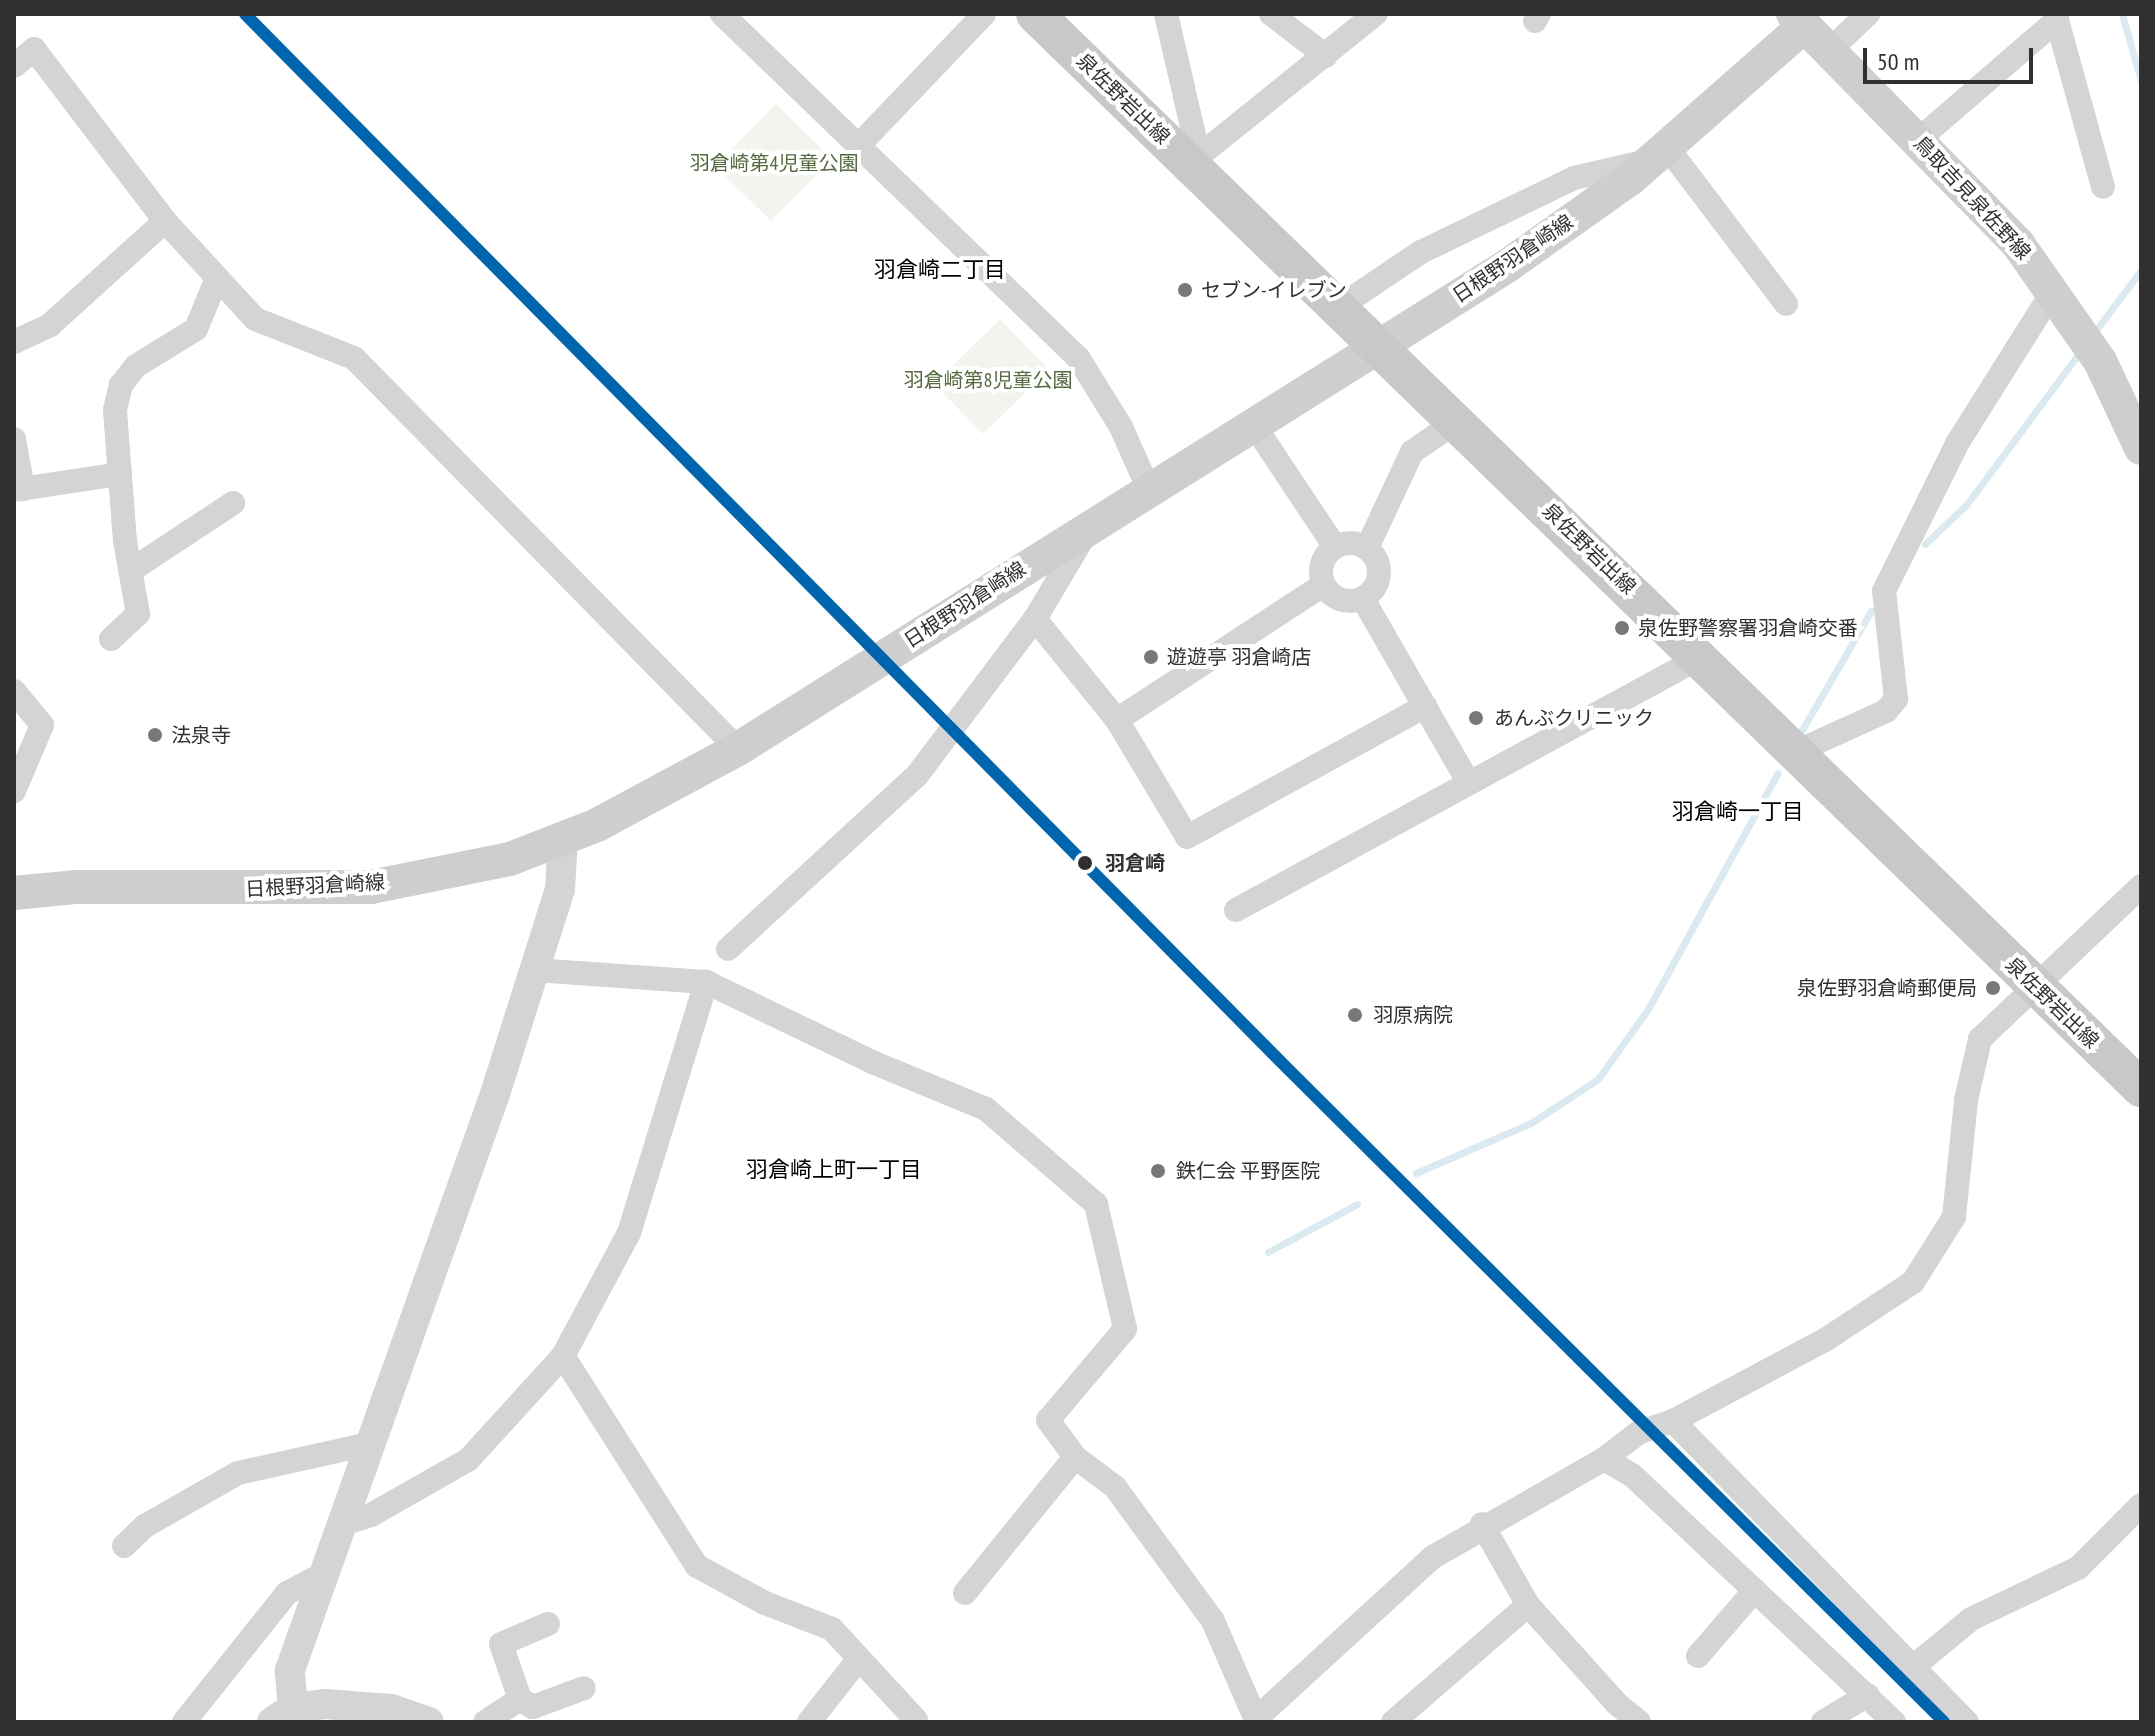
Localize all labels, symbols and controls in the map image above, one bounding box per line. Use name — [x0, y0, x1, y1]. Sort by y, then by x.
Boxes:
scale bar — [1867, 32, 2037, 82]
text: 50 m — [1877, 46, 1919, 77]
street label: 泉佐野岩出線 — [1072, 49, 1174, 149]
street label: 鳥取吉見泉佐野線 — [1909, 131, 2035, 265]
park label: 羽倉崎第4児童公園 — [690, 151, 858, 175]
street label: 日根野羽倉崎線 — [1448, 210, 1578, 308]
district label: 羽倉崎二丁目 — [874, 257, 1006, 283]
place label: セブン-イレブン — [1201, 278, 1347, 302]
marker: セブン-イレブン — [1176, 281, 1194, 299]
park label: 羽倉崎第8児童公園 — [904, 368, 1072, 392]
street label: 泉佐野岩出線 — [1538, 499, 1640, 599]
street label: 日根野羽倉崎線 — [900, 557, 1030, 653]
place label: 泉佐野警察署羽倉崎交番 — [1638, 616, 1858, 640]
marker: 泉佐野警察署羽倉崎交番 — [1613, 619, 1631, 637]
place label: 遊遊亭 羽倉崎店 — [1167, 645, 1311, 669]
marker: 遊遊亭 羽倉崎店 — [1142, 648, 1160, 666]
place label: あんぶクリニック — [1494, 706, 1654, 730]
marker: あんぶクリニック — [1465, 707, 1487, 729]
place label: 法泉寺 — [171, 723, 231, 747]
marker: 法泉寺 — [146, 726, 164, 744]
district label: 羽倉崎一丁目 — [1672, 799, 1804, 825]
marker: 羽倉崎 — [1072, 850, 1098, 876]
place label: 羽倉崎 — [1105, 851, 1165, 875]
street label: 日根野羽倉崎線 — [244, 870, 386, 902]
street label: 泉佐野岩出線 — [2001, 953, 2103, 1053]
place label: 泉佐野羽倉崎郵便局 — [1797, 976, 1977, 1000]
marker: 泉佐野羽倉崎郵便局 — [1984, 979, 2002, 997]
place label: 羽原病院 — [1373, 1003, 1453, 1027]
marker: 羽原病院 — [1344, 1004, 1366, 1026]
district label: 羽倉崎上町一丁目 — [746, 1157, 922, 1183]
place label: 鉄仁会 平野医院 — [1176, 1159, 1320, 1183]
marker: 鉄仁会 平野医院 — [1147, 1160, 1169, 1182]

